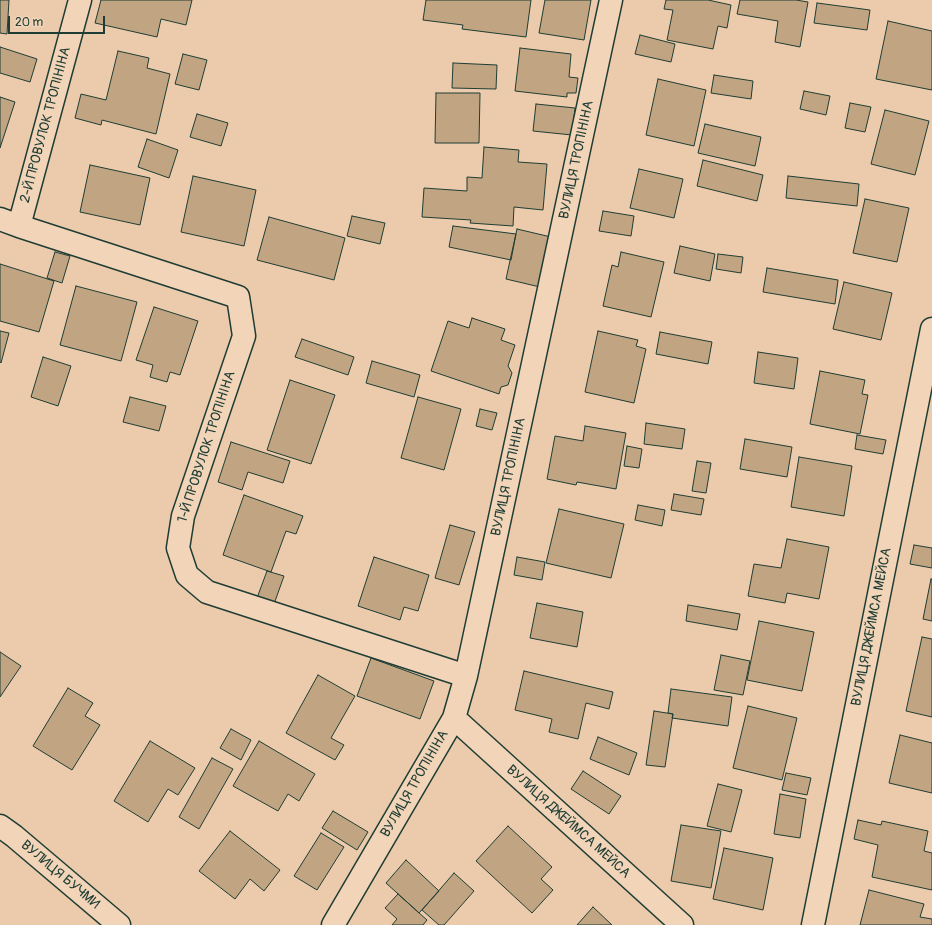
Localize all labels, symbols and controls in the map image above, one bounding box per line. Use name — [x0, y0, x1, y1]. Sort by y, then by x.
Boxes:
scale bar — [10, 8, 107, 34]
text: 20 m — [15, 15, 43, 30]
street label: 2-Й ПРОВУЛОК ТРОПІНІНА — [17, 45, 75, 205]
street label: ВУЛИЦЯ ТРОПІНІНА — [556, 99, 598, 221]
street label: 1-Й ПРОВУЛОК ТРОПІНІНА — [175, 369, 239, 525]
street label: ВУЛИЦЯ ТРОПІНІНА — [488, 416, 530, 538]
street label: ВУЛИЦЯ ДЖЕЙМСА МЕЙСА — [848, 546, 896, 708]
street label: ВУЛИЦЯ ТРОПІНІНА — [377, 727, 453, 841]
street label: ВУЛИЦЯ ДЖЕЙМСА МЕЙСА — [503, 762, 633, 882]
street label: ВУЛИЦЯ БУЧМИ — [17, 837, 103, 913]

